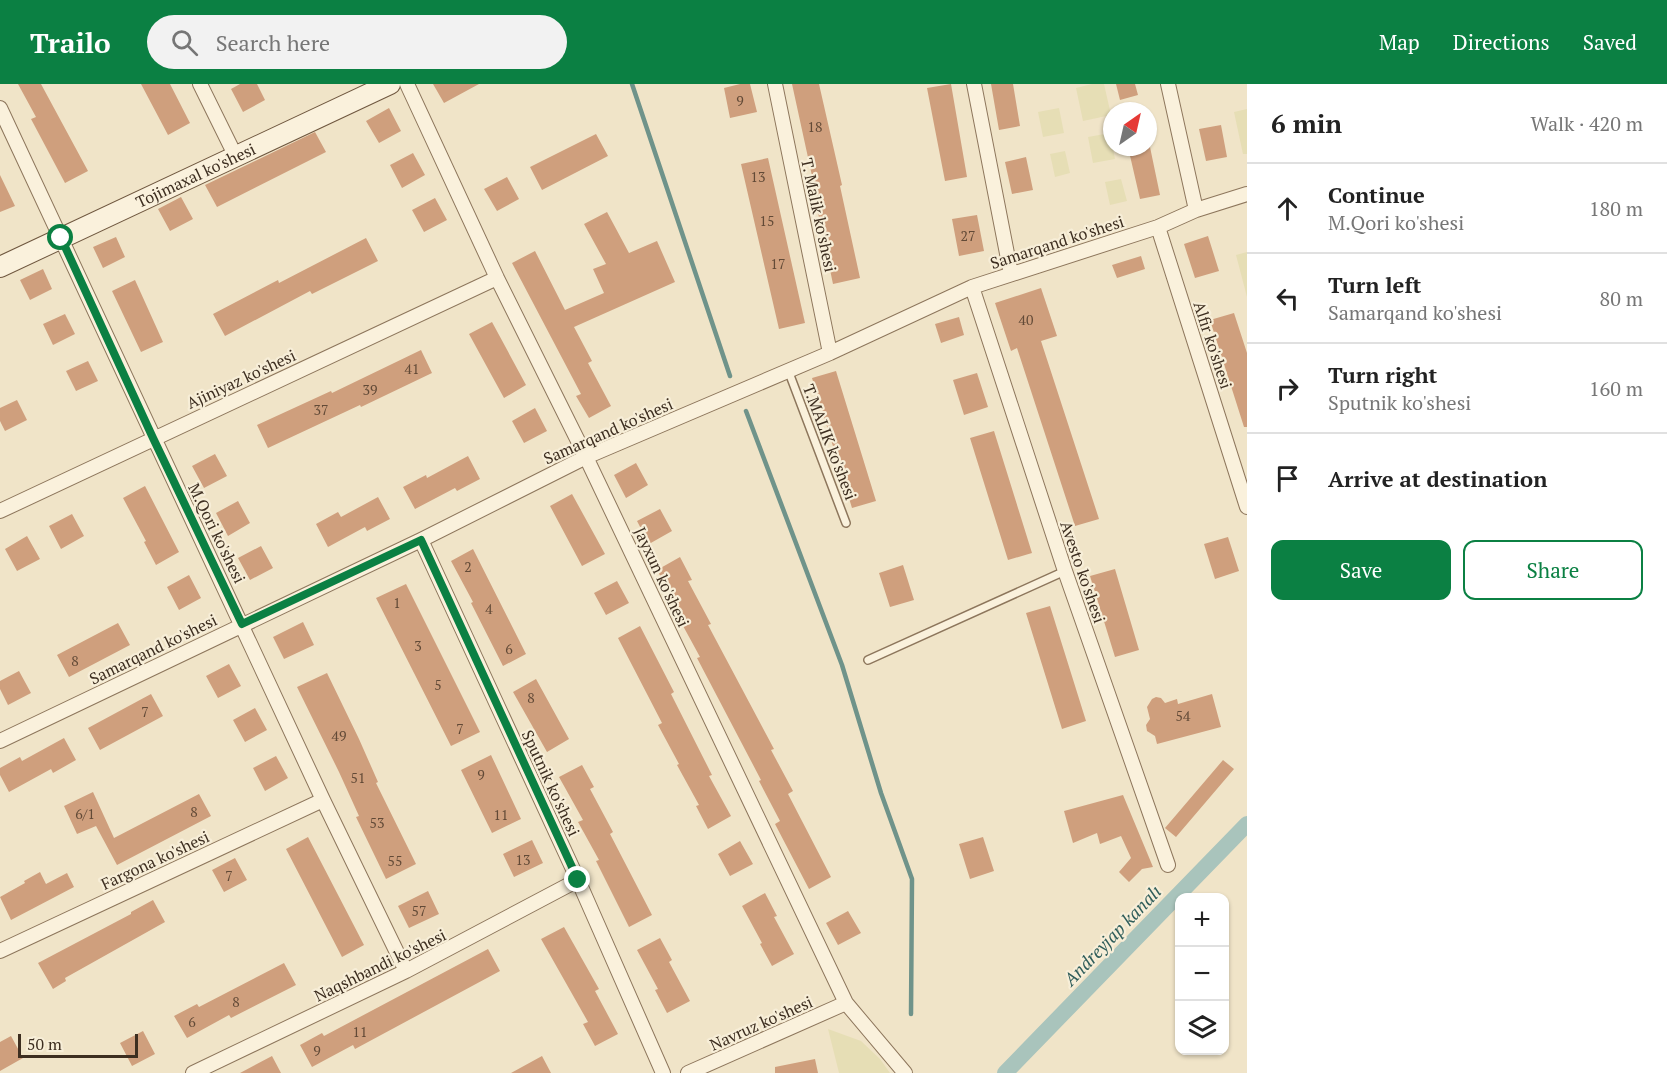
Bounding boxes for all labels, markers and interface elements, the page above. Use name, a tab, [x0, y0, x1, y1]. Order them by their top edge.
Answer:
search box	[147, 15, 567, 69]
text: Trailo	[30, 24, 111, 61]
icon: search	[168, 26, 201, 59]
text: Search here	[216, 28, 330, 57]
text: Map	[1379, 28, 1420, 56]
text: Directions	[1453, 28, 1550, 56]
text: Saved	[1583, 28, 1637, 56]
house number: 9	[736, 91, 744, 110]
north arrow	[1103, 102, 1157, 156]
text: 6 min	[1271, 106, 1342, 140]
text: Walk · 420 m	[1531, 110, 1643, 137]
house number: 18	[808, 117, 822, 136]
street label: Tojimaxal ko'shesi	[132, 138, 259, 213]
street label: T. Malik ko'shesi	[796, 156, 842, 274]
house number: 13	[751, 167, 765, 186]
text: Continue	[1328, 180, 1425, 209]
icon: ahead	[1271, 192, 1304, 225]
text: 180 m	[1589, 195, 1643, 222]
text: M.Qori ko'shesi	[1328, 209, 1464, 236]
street label: Samarqand ko'shesi	[987, 210, 1127, 274]
house number: 15	[760, 211, 774, 230]
route start	[47, 224, 73, 250]
house number: 27	[961, 226, 975, 245]
house number: 17	[771, 254, 785, 273]
text: Turn left	[1328, 270, 1421, 299]
icon: left	[1271, 282, 1304, 315]
text: 80 m	[1600, 285, 1643, 312]
street label: Alfir ko'shesi	[1188, 298, 1238, 392]
text: Samarqand ko'shesi	[1328, 299, 1502, 326]
house number: 40	[1019, 310, 1033, 329]
street label: Ajiniyaz ko'shesi	[183, 344, 299, 414]
house number: 41	[405, 359, 419, 378]
text: Turn right	[1328, 360, 1437, 389]
icon: right	[1271, 372, 1304, 405]
text: 160 m	[1589, 375, 1643, 402]
house number: 39	[363, 380, 377, 399]
street label: T.MALIK ko'shesi	[798, 381, 862, 503]
text: Sputnik ko'shesi	[1328, 389, 1471, 416]
street label: Samarqand ko'shesi	[540, 393, 676, 469]
house number: 37	[314, 400, 328, 419]
icon: arrive	[1271, 462, 1304, 495]
text: Arrive at destination	[1328, 464, 1547, 493]
street label: M.Qori ko'shesi	[183, 479, 251, 587]
street label: Avesto ko'shesi	[1055, 518, 1111, 626]
street label: Jayxun ko'shesi	[629, 523, 695, 631]
button: Save	[1271, 540, 1451, 600]
button: Share	[1463, 540, 1643, 600]
house number: 2	[464, 557, 472, 576]
house number: 1	[393, 593, 401, 612]
house number: 4	[485, 599, 493, 618]
street label: Samarqand ko'shesi	[86, 609, 221, 689]
house number: 3	[414, 636, 422, 655]
house number: 6	[505, 639, 513, 658]
house number: 8	[71, 651, 79, 670]
house number: 5	[434, 675, 442, 694]
house number: 8	[527, 688, 535, 707]
house number: 7	[141, 702, 149, 721]
house number: 54	[1176, 706, 1191, 725]
house number: 7	[456, 719, 464, 738]
house number: 49	[332, 726, 346, 745]
street label: Sputnik ko'shesi	[517, 726, 585, 840]
house number: 9	[477, 765, 485, 784]
house number: 51	[351, 768, 365, 787]
house number: 8	[190, 802, 198, 821]
house number: 6/1	[75, 804, 95, 823]
house number: 11	[494, 805, 508, 824]
house number: 53	[370, 813, 384, 832]
street label: Fargona ko'shesi	[97, 825, 213, 895]
house number: 13	[516, 850, 530, 869]
house number: 55	[388, 851, 402, 870]
house number: 7	[225, 866, 233, 885]
route end	[564, 866, 590, 892]
water label: Andreyjap kanalı	[1057, 880, 1166, 991]
map controls	[1175, 893, 1229, 1055]
button: +	[1175, 893, 1229, 947]
house number: 57	[412, 901, 426, 920]
street label: Naqshbandi ko'shesi	[310, 923, 450, 1007]
button: −	[1175, 947, 1229, 1001]
street label: Navruz ko'shesi	[706, 990, 816, 1056]
house number: 8	[232, 992, 240, 1011]
button: layers	[1175, 1001, 1229, 1055]
house number: 6	[188, 1012, 196, 1031]
house number: 11	[353, 1022, 367, 1041]
scale bar	[18, 1031, 138, 1058]
text: 50 m	[27, 1033, 62, 1055]
house number: 9	[313, 1041, 321, 1060]

